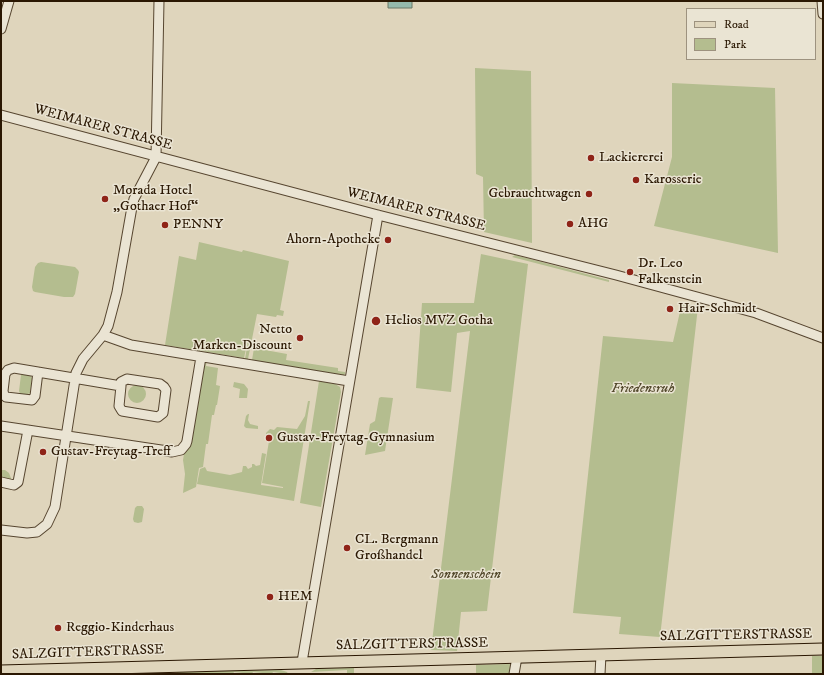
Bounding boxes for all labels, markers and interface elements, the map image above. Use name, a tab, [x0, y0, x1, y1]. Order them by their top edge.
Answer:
legend	[686, 8, 816, 60]
text: Road	[724, 17, 749, 32]
text: Park	[724, 37, 746, 52]
street label: WEIMARER STRASSE	[32, 101, 174, 155]
place label: Lackiererei	[599, 150, 663, 166]
marker: Lackiererei	[586, 153, 596, 163]
place label: Karosserie	[644, 172, 702, 188]
marker: Karosserie	[631, 175, 641, 185]
place label: Morada Hotel „Gothaer Hof“	[113, 183, 198, 216]
street label: WEIMARER STRASSE	[345, 185, 487, 235]
place label: Gebrauchtwagen	[488, 186, 581, 202]
marker: Gebrauchtwagen	[584, 189, 594, 199]
marker: Morada Hotel „Gothaer Hof“	[100, 194, 110, 204]
place label: AHG	[578, 216, 608, 232]
place label: PENNY	[173, 217, 223, 233]
marker: AHG	[565, 219, 575, 229]
marker: PENNY	[160, 220, 170, 230]
place label: Ahorn-Apotheke	[286, 232, 380, 248]
marker: Ahorn-Apotheke	[383, 235, 393, 245]
place label: Dr. Leo Falkenstein	[638, 256, 702, 288]
marker: Dr. Leo Falkenstein	[625, 267, 635, 277]
place label: Hair-Schmidt	[678, 301, 757, 317]
marker: Hair-Schmidt	[665, 304, 675, 314]
place label: Helios MVZ Gotha	[385, 313, 493, 329]
marker: Helios MVZ Gotha	[370, 315, 382, 327]
place label: Netto Marken-Discount	[192, 322, 292, 354]
marker: Netto Marken-Discount	[295, 333, 305, 343]
park label: Friedensruh	[611, 381, 675, 397]
place label: Gustav-Freytag-Gymnasium	[277, 430, 435, 446]
marker: Gustav-Freytag-Gymnasium	[264, 433, 274, 443]
place label: Gustav-Freytag-Treff	[51, 444, 171, 460]
marker: Gustav-Freytag-Treff	[38, 447, 48, 457]
place label: CL. Bergmann Großhandel	[355, 532, 438, 564]
marker: CL. Bergmann Großhandel	[342, 543, 352, 553]
park label: Sonnenschein	[431, 567, 501, 583]
place label: HEM	[278, 589, 312, 605]
marker: HEM	[265, 592, 275, 602]
place label: Reggio-Kinderhaus	[66, 620, 174, 636]
marker: Reggio-Kinderhaus	[53, 623, 63, 633]
street label: SALZGITTERSTRASSE	[660, 626, 812, 646]
street label: SALZGITTERSTRASSE	[336, 635, 488, 655]
street label: SALZGITTERSTRASSE	[12, 642, 164, 664]

